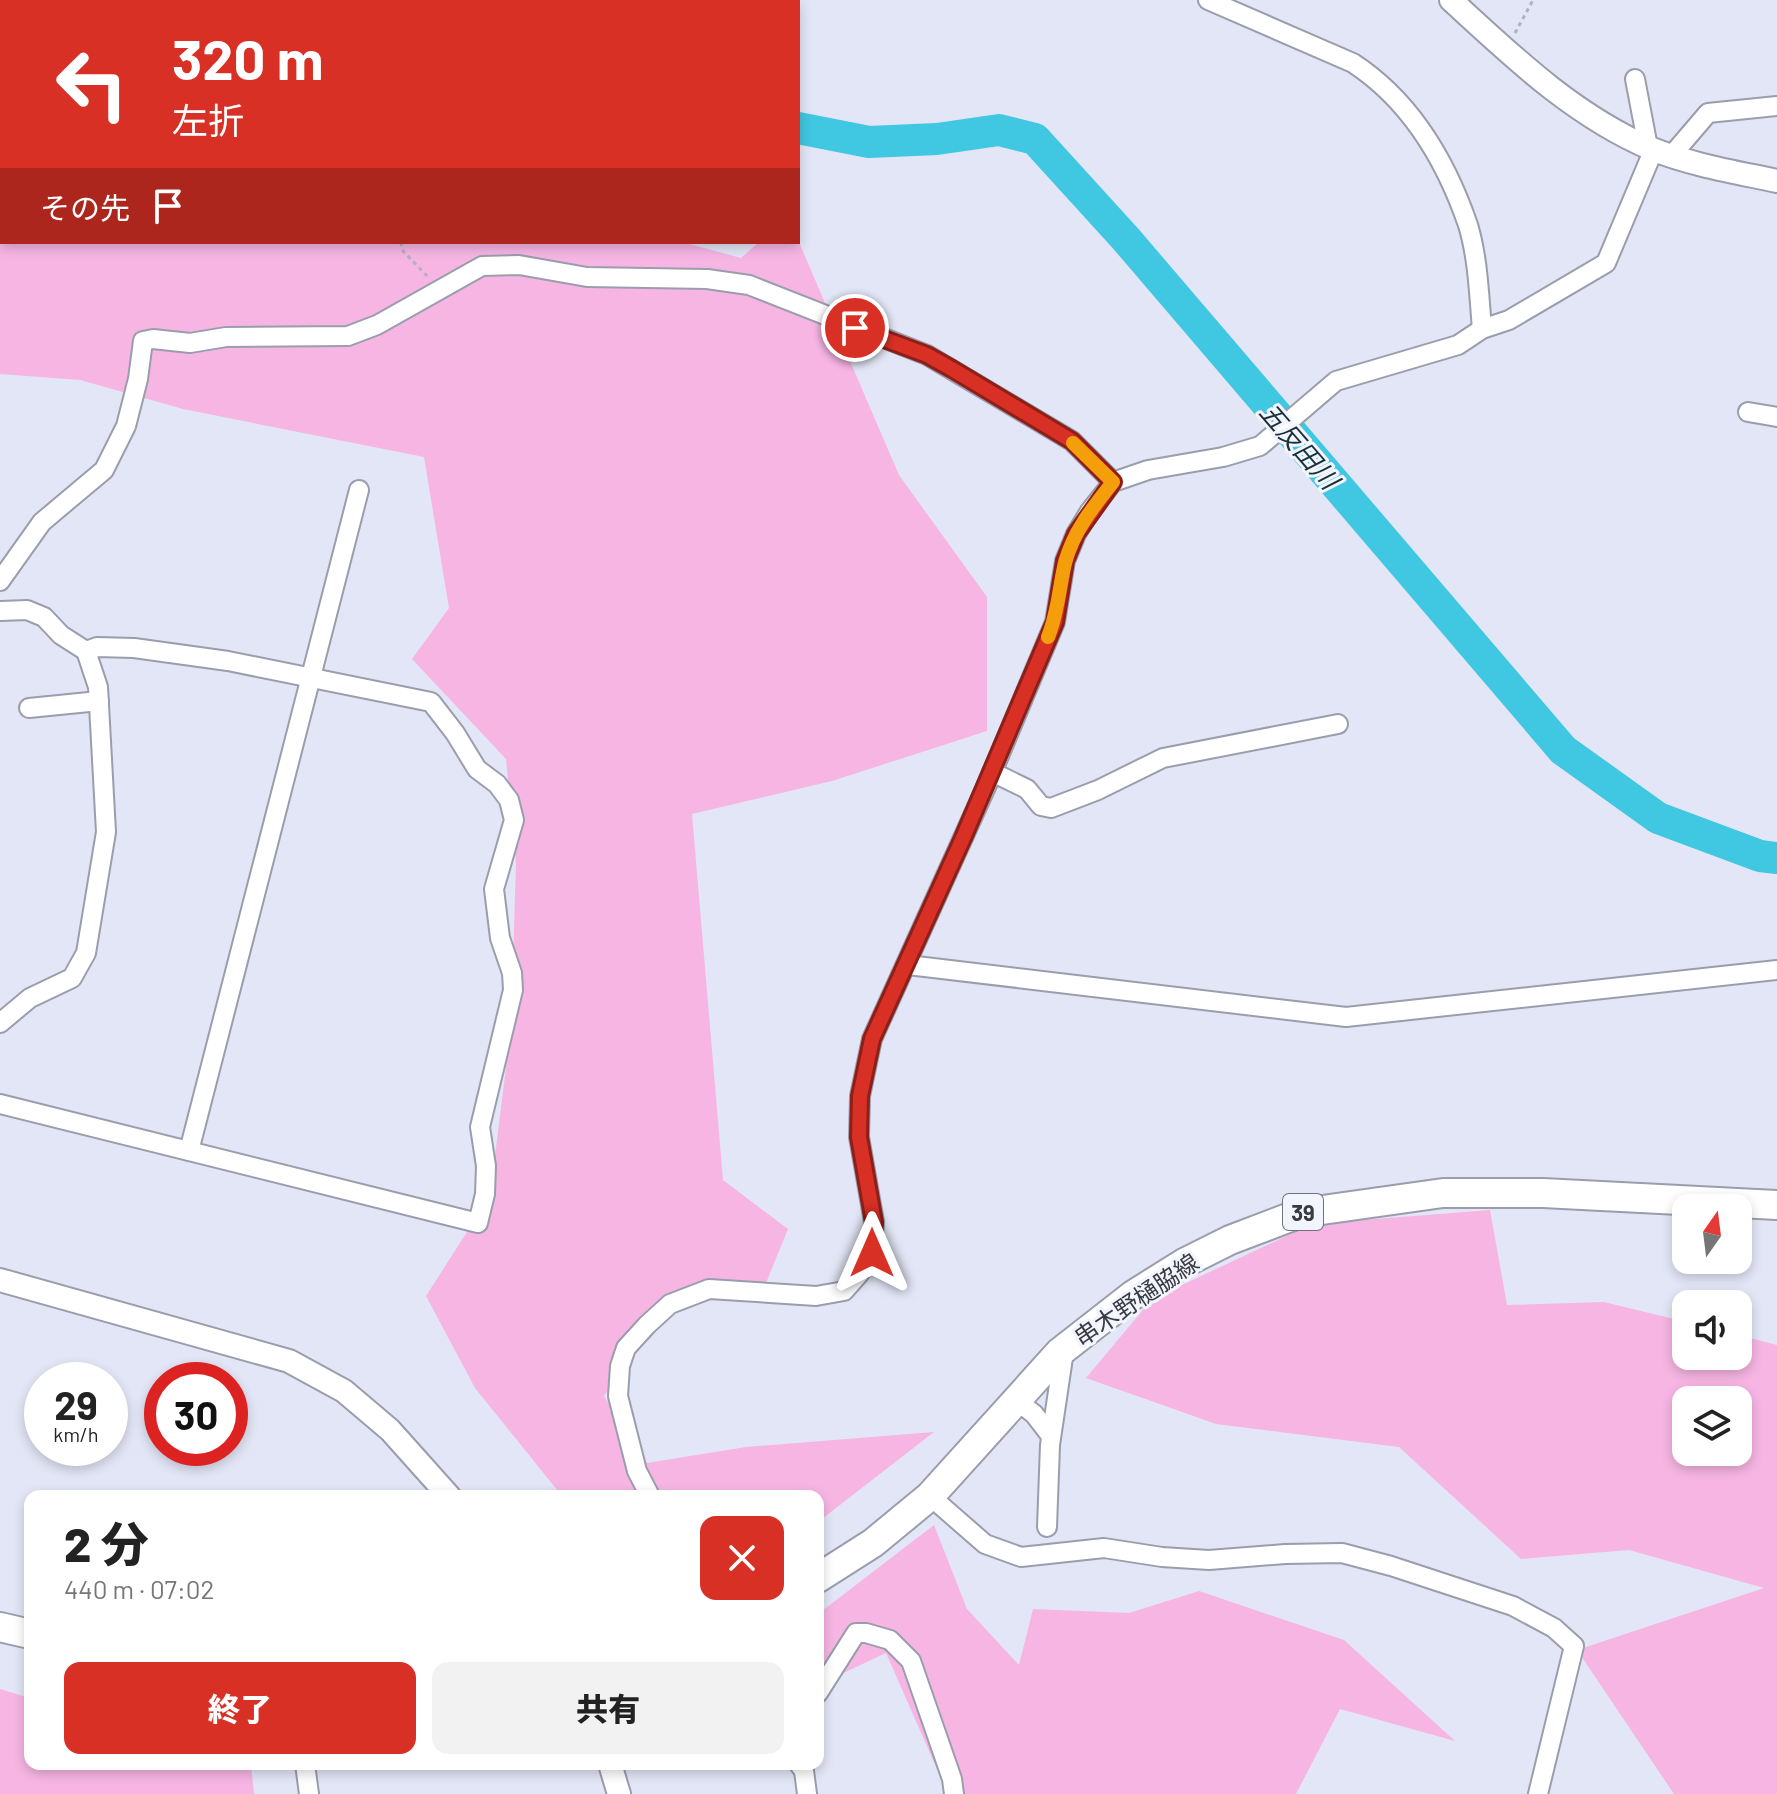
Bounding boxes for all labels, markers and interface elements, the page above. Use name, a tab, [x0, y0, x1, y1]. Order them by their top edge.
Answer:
text: 320 m	[172, 24, 323, 91]
icon: left	[40, 32, 144, 136]
text: 左折	[172, 98, 244, 141]
icon: arrive	[146, 184, 190, 228]
text: その先	[40, 189, 130, 225]
pin	[821, 294, 889, 362]
icon: arrive	[833, 306, 877, 350]
water label: 五反田川	[1254, 396, 1348, 497]
road number: 39	[1283, 1194, 1323, 1230]
north arrow	[1672, 1194, 1752, 1274]
map controls	[1672, 1194, 1752, 1466]
position arrow	[830, 1211, 914, 1295]
street label: 串木野樋脇線	[1068, 1247, 1204, 1351]
button: sound	[1672, 1290, 1752, 1370]
speed limit sign: 30	[144, 1362, 248, 1466]
text: 29	[54, 1380, 98, 1428]
button: layers	[1672, 1386, 1752, 1466]
text: km/h	[53, 1422, 99, 1446]
text: 2 分	[64, 1514, 149, 1572]
button: close	[700, 1516, 784, 1600]
text: 440 m · 07:02	[64, 1573, 214, 1604]
button: 終了	[64, 1662, 416, 1754]
button: 共有	[432, 1662, 784, 1754]

